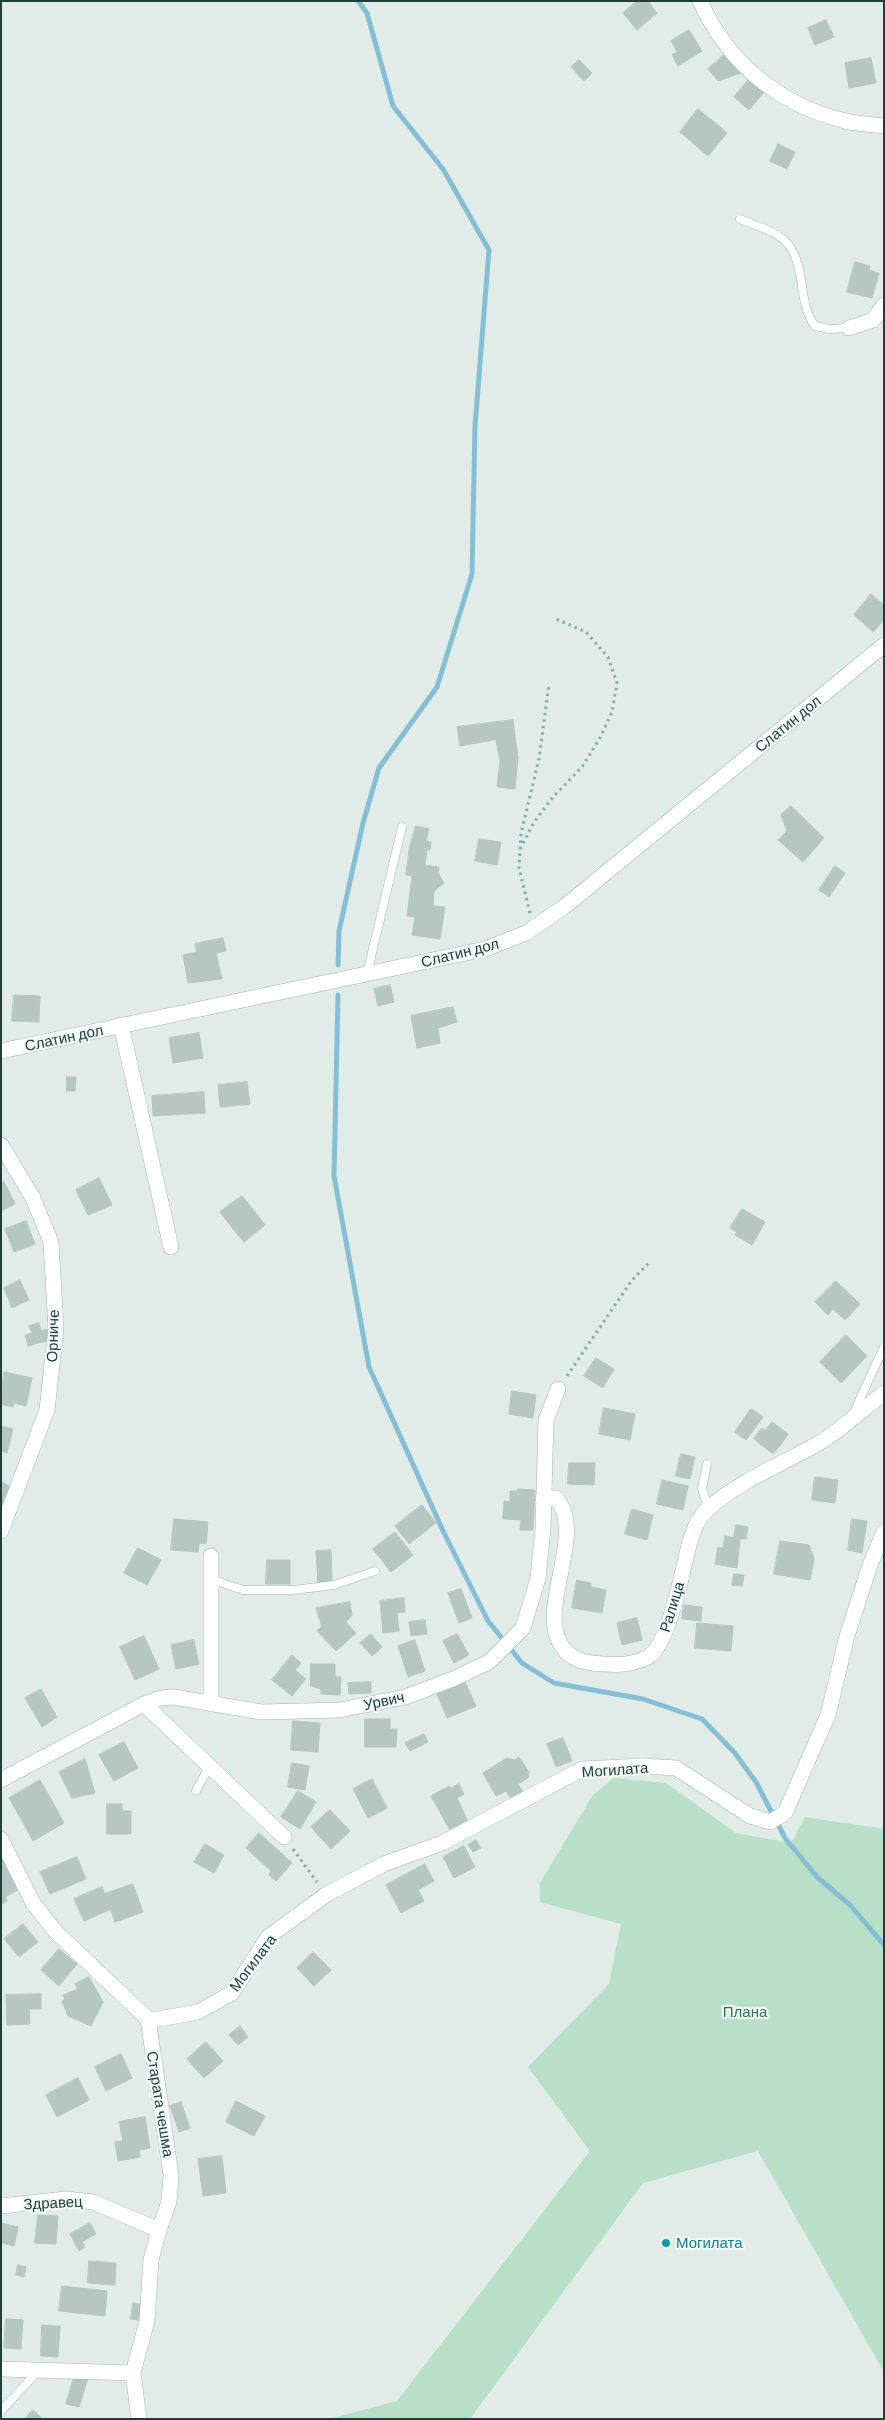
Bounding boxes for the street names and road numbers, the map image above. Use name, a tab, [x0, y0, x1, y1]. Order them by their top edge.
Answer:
street label: Слатин дол	[751, 692, 825, 756]
street label: Слатин дол	[419, 935, 501, 971]
street label: Слатин дол	[23, 1021, 105, 1055]
street label: Орниче	[43, 1309, 63, 1363]
street label: Ралица	[656, 1580, 688, 1634]
street label: Урвич	[362, 1688, 406, 1714]
street label: Могилата	[581, 1759, 649, 1781]
street label: Могилата	[226, 1931, 280, 1995]
street label: Старата чешма	[143, 2050, 177, 2158]
street label: Здравец	[23, 2192, 83, 2214]

